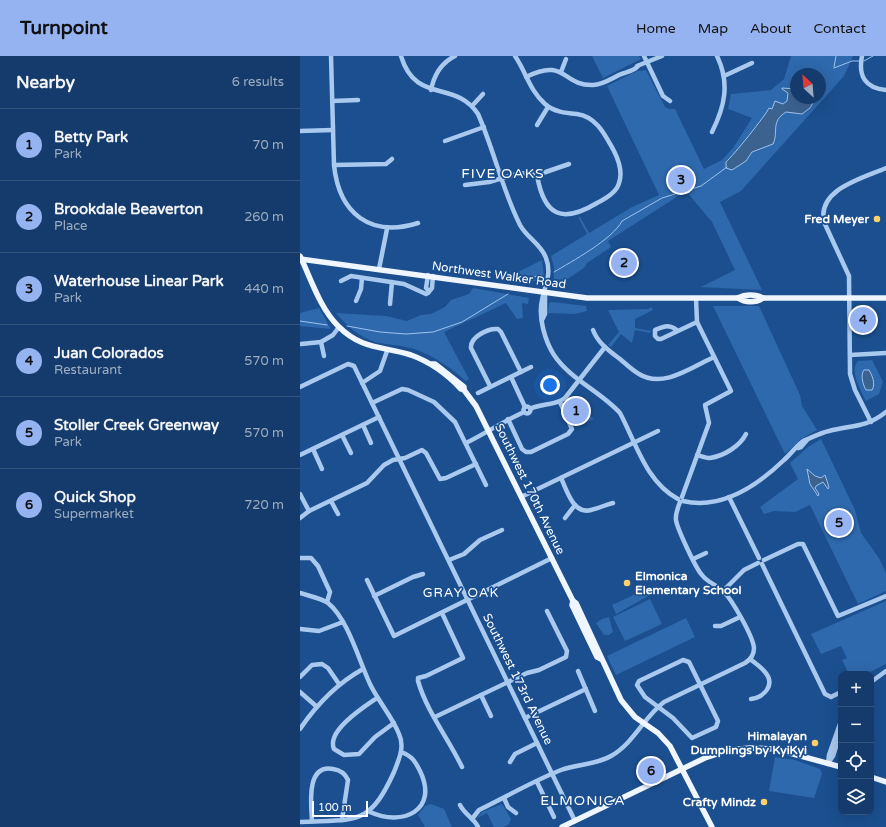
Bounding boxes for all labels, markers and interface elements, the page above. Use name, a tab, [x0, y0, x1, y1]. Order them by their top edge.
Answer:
text: Turnpoint	[20, 17, 108, 39]
text: Home	[636, 20, 676, 37]
text: Map	[698, 20, 728, 37]
text: About	[750, 20, 792, 37]
text: Contact	[814, 20, 866, 37]
north arrow	[790, 68, 826, 104]
text: Nearby	[16, 72, 75, 93]
text: 6 results	[232, 74, 284, 90]
text: Betty Park	[54, 128, 128, 146]
text: 1	[25, 137, 33, 153]
text: 70 m	[252, 137, 284, 153]
text: Park	[54, 146, 82, 162]
district label: FIVE OAKS	[461, 165, 545, 182]
pin: 3	[668, 165, 694, 195]
text: Brookdale Beaverton	[54, 200, 203, 218]
text: 2	[25, 209, 33, 225]
text: 260 m	[244, 209, 284, 225]
place label: Fred Meyer	[804, 212, 869, 227]
marker: Fred Meyer	[872, 214, 882, 224]
text: Place	[54, 218, 87, 234]
pin: 2	[611, 248, 637, 278]
street label: Northwest Walker Road	[431, 259, 567, 291]
text: Waterhouse Linear Park	[54, 272, 224, 290]
text: 3	[25, 281, 33, 297]
text: 440 m	[244, 281, 284, 297]
text: Park	[54, 290, 82, 306]
pin: 4	[850, 305, 876, 335]
text: Juan Colorados	[54, 344, 164, 362]
text: 4	[25, 353, 33, 369]
text: 570 m	[244, 353, 284, 369]
text: Restaurant	[54, 362, 122, 378]
your location	[540, 375, 560, 395]
pin: 1	[563, 396, 589, 426]
text: Stoller Creek Greenway	[54, 416, 219, 434]
street label: Southwest 170th Avenue	[492, 421, 568, 557]
text: 5	[25, 425, 33, 441]
text: 570 m	[244, 425, 284, 441]
text: Park	[54, 434, 82, 450]
text: Quick Shop	[54, 488, 136, 506]
text: 6	[25, 497, 33, 513]
text: 720 m	[244, 497, 284, 513]
text: Supermarket	[54, 506, 134, 522]
pin: 5	[826, 508, 852, 538]
place label: Elmonica Elementary School	[635, 569, 742, 598]
marker: Elmonica Elementary School	[622, 578, 632, 588]
district label: GRAY OAK	[423, 585, 499, 601]
street label: Southwest 173rd Avenue	[480, 611, 556, 747]
map controls	[838, 671, 874, 815]
button: +	[838, 671, 874, 707]
button: −	[838, 707, 874, 743]
place label: Himalayan Dumplings by KyiKyi	[691, 729, 807, 758]
marker: Himalayan Dumplings by KyiKyi	[810, 738, 820, 748]
button: locate	[838, 743, 874, 779]
pin: 6	[638, 756, 664, 786]
button: layers	[838, 779, 874, 815]
district label: ELMONICA	[540, 792, 626, 809]
place label: Crafty Mindz	[683, 795, 756, 810]
marker: Crafty Mindz	[759, 797, 769, 807]
scale bar	[312, 799, 368, 818]
text: 100 m	[318, 801, 352, 814]

